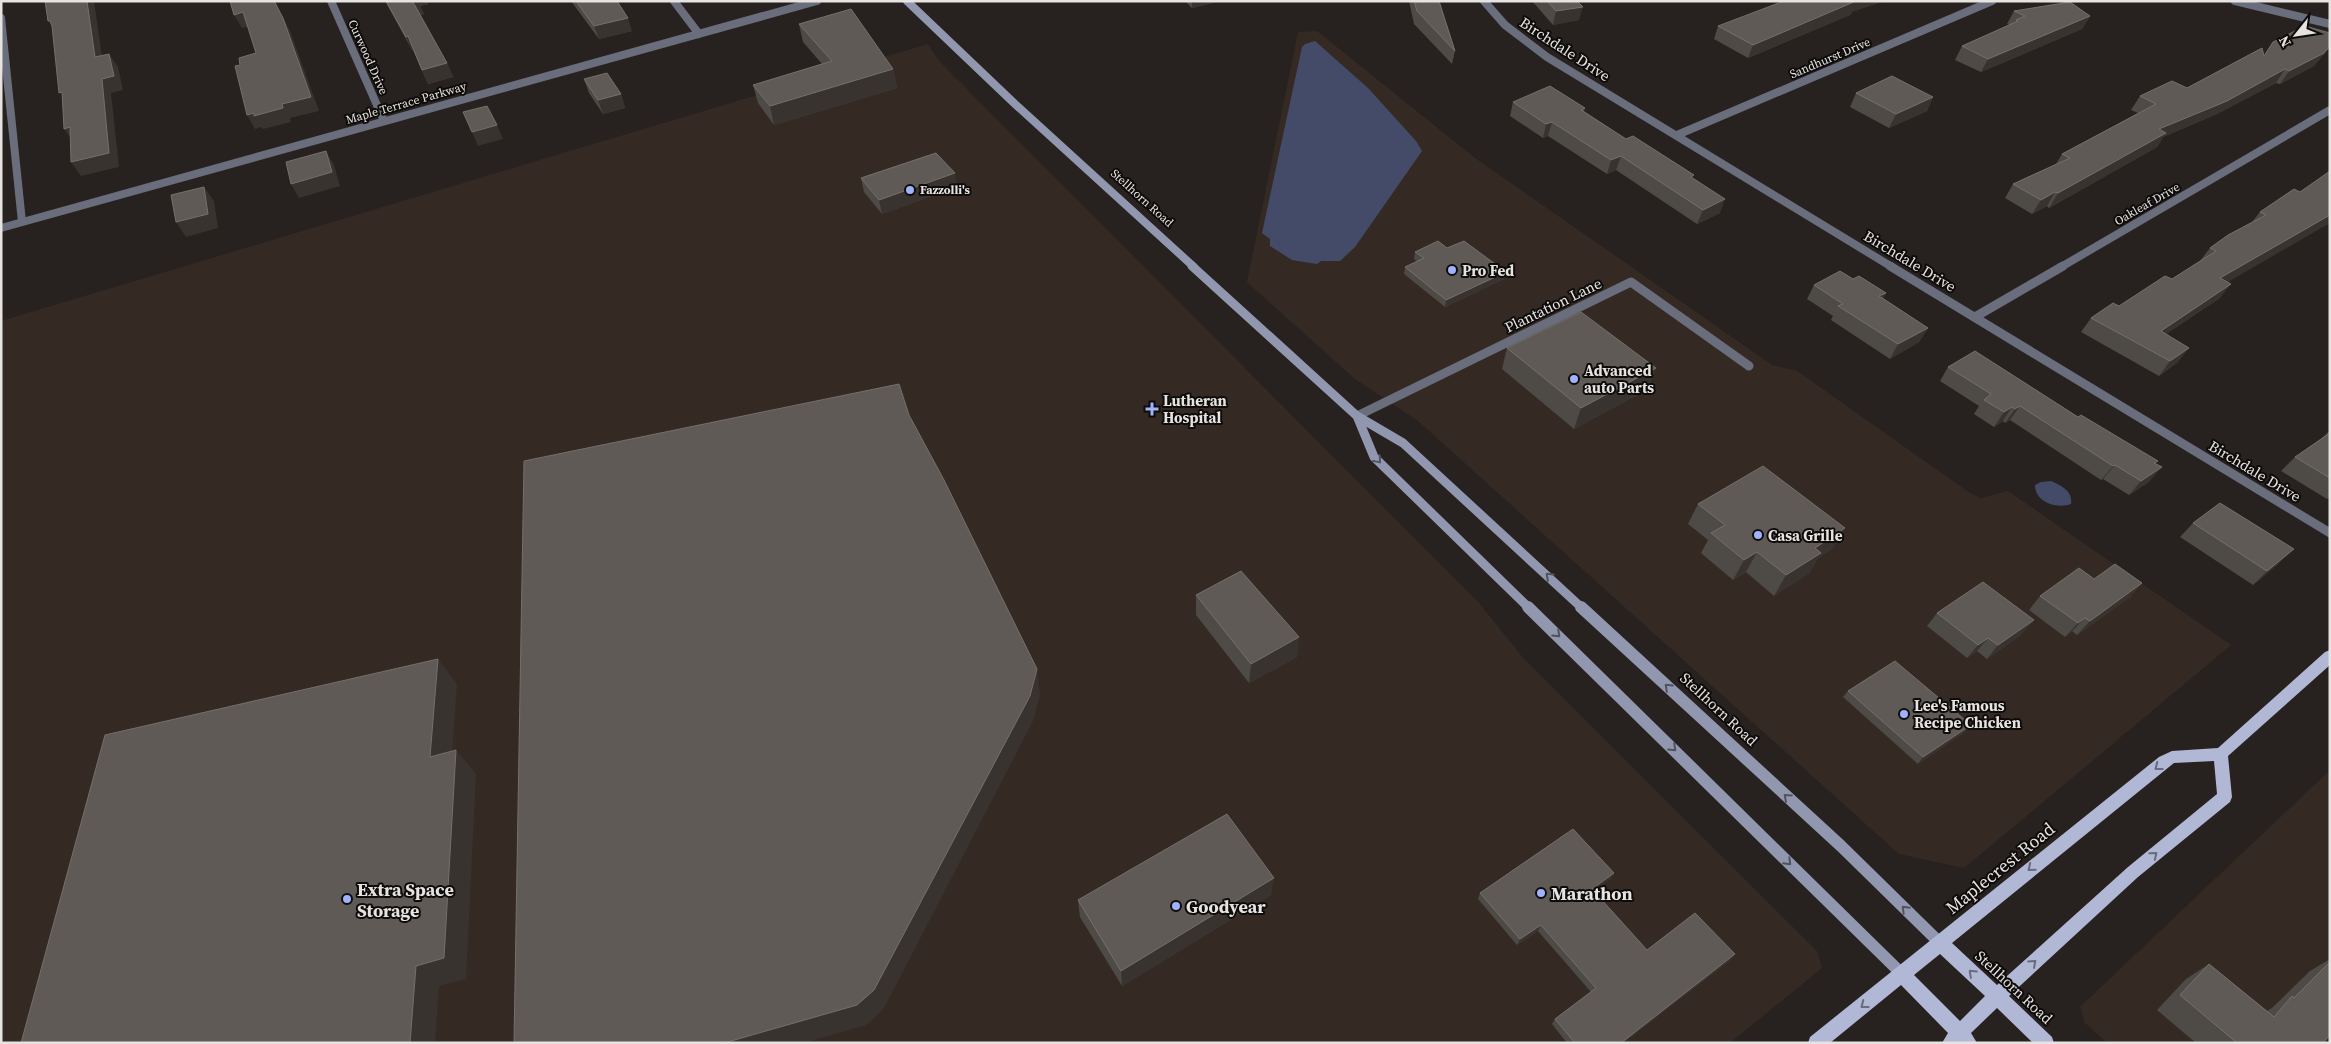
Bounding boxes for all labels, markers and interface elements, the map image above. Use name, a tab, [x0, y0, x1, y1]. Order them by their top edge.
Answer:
north arrow	[2271, 10, 2321, 60]
street label: Birchdale Drive	[1516, 12, 1615, 86]
street label: Curwood Drive	[344, 17, 392, 97]
text: N	[2274, 32, 2296, 51]
street label: Sandhurst Drive	[1787, 34, 1873, 82]
street label: Maple Terrace Parkway	[344, 78, 469, 128]
street label: Stellhorn Road	[1107, 166, 1177, 231]
street label: Oakleaf Drive	[2111, 179, 2183, 229]
place label: Fazzolli's	[920, 182, 970, 198]
marker: Fazzolli's	[904, 184, 916, 196]
street label: Birchdale Drive	[1860, 225, 1960, 297]
place label: Pro Fed	[1462, 260, 1514, 281]
marker: Pro Fed	[1446, 264, 1458, 276]
street label: Plantation Lane	[1501, 272, 1605, 338]
place label: Advanced auto Parts	[1584, 360, 1654, 398]
marker: Advanced auto Parts	[1568, 373, 1580, 385]
place label: Lutheran Hospital	[1163, 390, 1227, 428]
marker: Lutheran Hospital	[1145, 402, 1159, 416]
street label: Birchdale Drive	[2205, 435, 2305, 507]
one-way arrow	[1372, 454, 1381, 463]
place label: Casa Grille	[1768, 525, 1843, 546]
marker: Casa Grille	[1752, 529, 1764, 541]
one-way arrow	[1545, 573, 1554, 582]
one-way arrow	[1551, 628, 1560, 637]
street label: Stellhorn Road	[1676, 668, 1763, 751]
one-way arrow	[1664, 684, 1673, 693]
place label: Lee's Famous Recipe Chicken	[1914, 695, 2021, 733]
marker: Lee's Famous Recipe Chicken	[1898, 708, 1910, 720]
one-way arrow	[1667, 742, 1676, 751]
one-way arrow	[2154, 761, 2164, 770]
one-way arrow	[1784, 794, 1793, 803]
street label: Maplecrest Road	[1940, 816, 2060, 920]
one-way arrow	[2148, 852, 2157, 860]
one-way arrow	[1783, 856, 1792, 865]
one-way arrow	[2028, 863, 2037, 871]
place label: Extra Space Storage	[357, 877, 454, 923]
place label: Marathon	[1551, 881, 1633, 906]
marker: Marathon	[1535, 887, 1547, 899]
marker: Extra Space Storage	[341, 893, 353, 905]
place label: Goodyear	[1186, 894, 1266, 919]
marker: Goodyear	[1170, 900, 1182, 912]
one-way arrow	[1902, 905, 1911, 914]
street label: Stellhorn Road	[1971, 946, 2058, 1029]
one-way arrow	[2027, 960, 2036, 969]
one-way arrow	[1969, 970, 1978, 979]
one-way arrow	[1860, 999, 1870, 1008]

